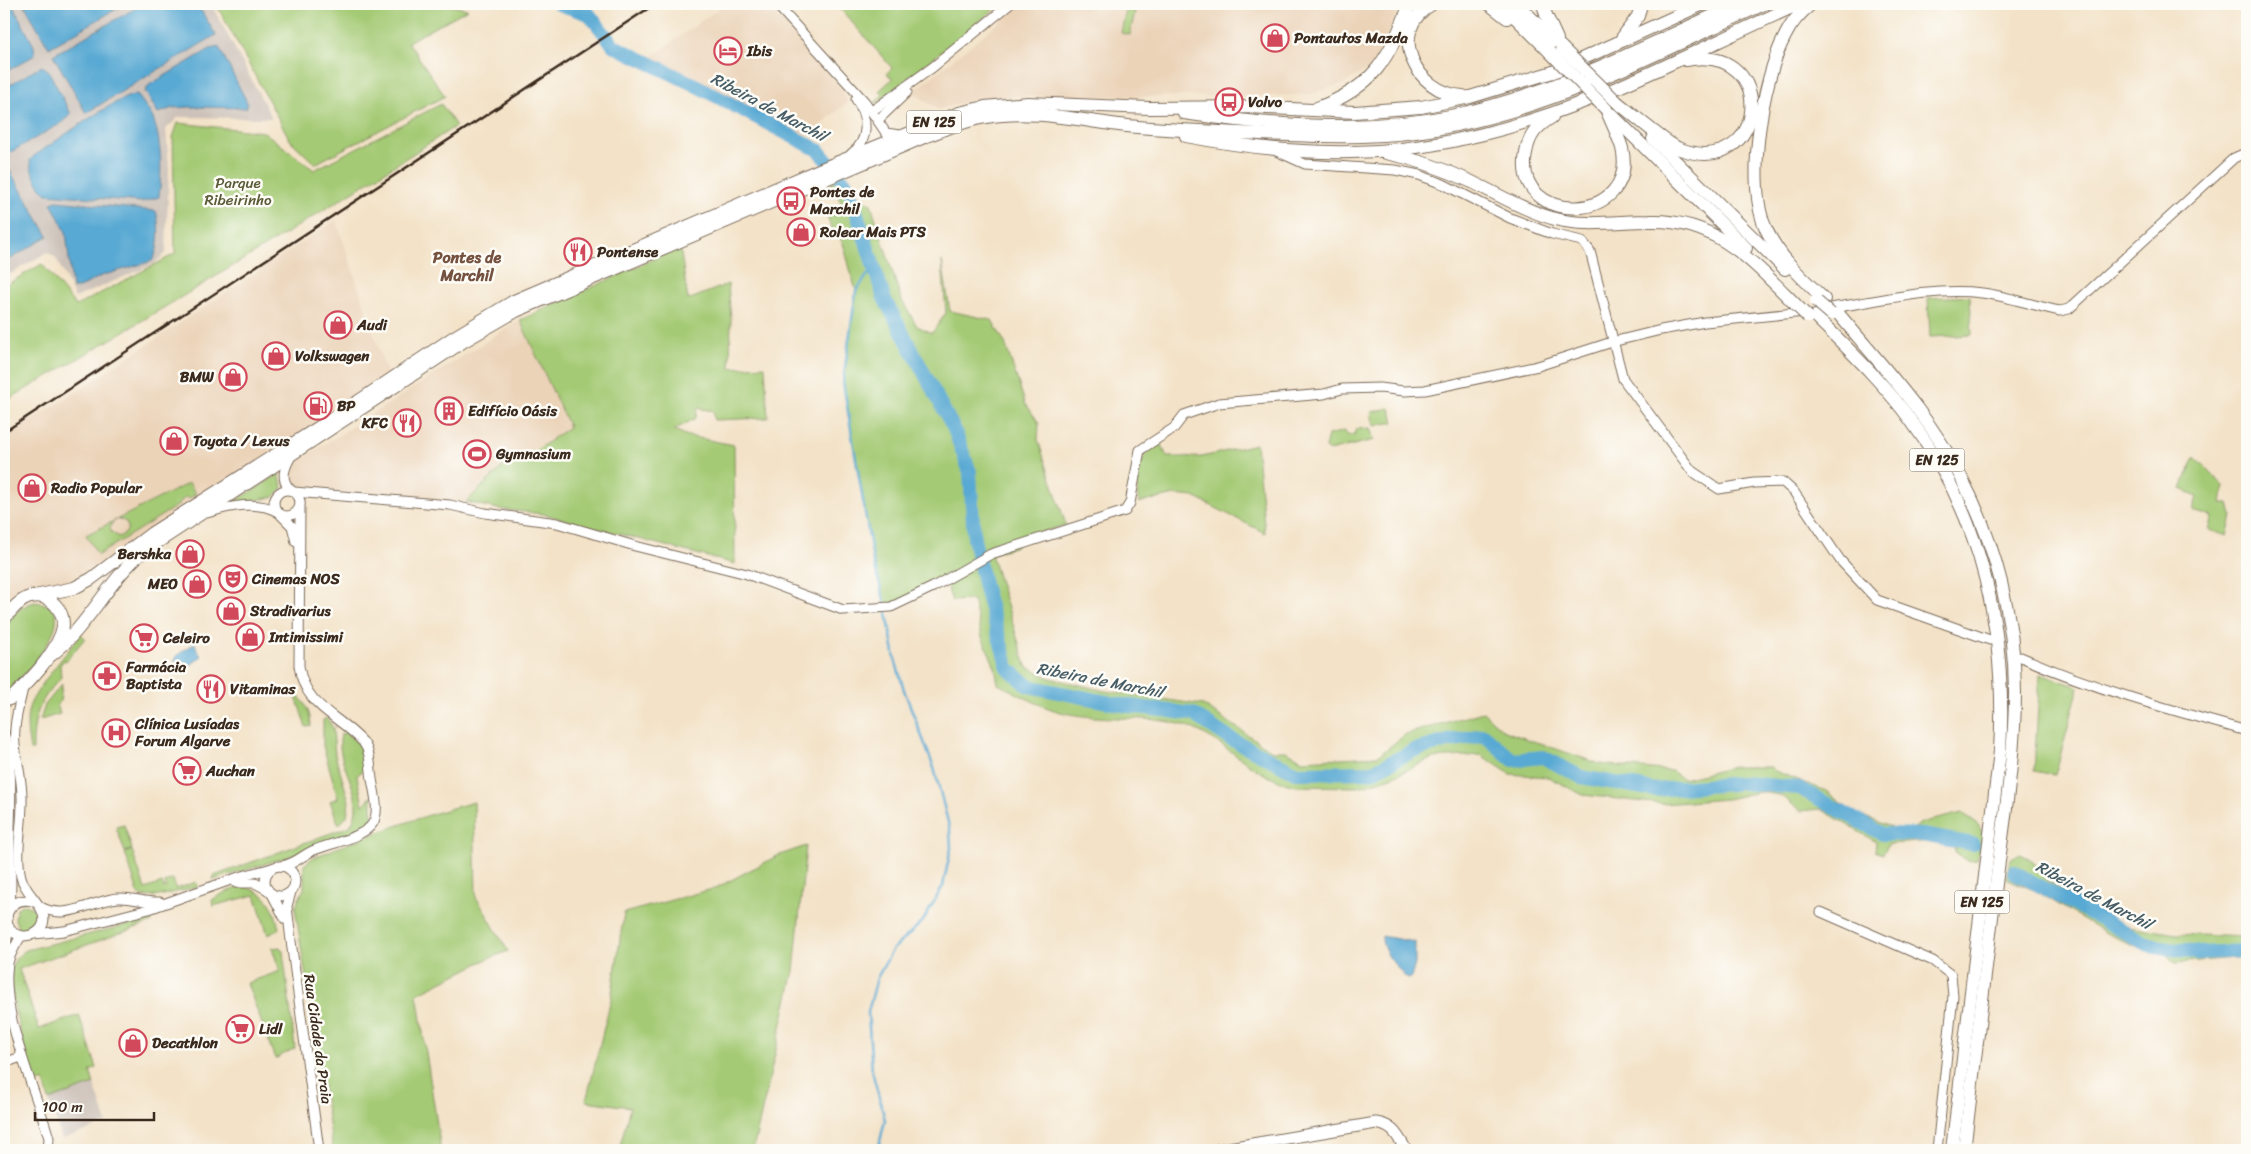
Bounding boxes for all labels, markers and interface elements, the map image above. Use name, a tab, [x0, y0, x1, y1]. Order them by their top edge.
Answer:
shop icon: Pontautos Mazda	[1260, 23, 1290, 53]
place label: Pontautos Mazda	[1294, 25, 1408, 51]
hotel icon: Ibis	[713, 36, 743, 66]
place label: Ibis	[746, 38, 773, 64]
water label: Ribeira de Marchil	[706, 64, 835, 151]
bus stop icon: Volvo	[1214, 87, 1244, 117]
place label: Volvo	[1248, 89, 1283, 115]
road number: EN 125	[906, 110, 962, 134]
park label: Parque Ribeirinho	[204, 170, 272, 213]
place label: Pontes de Marchil	[809, 179, 875, 222]
bus stop icon: Pontes de Marchil	[776, 186, 806, 216]
shop icon: Rolear Mais PTS	[786, 217, 816, 247]
place label: Rolear Mais PTS	[819, 219, 926, 245]
restaurant icon: Pontense	[563, 237, 593, 267]
place label: Pontense	[597, 239, 659, 265]
district label: Pontes de Marchil	[433, 243, 502, 290]
shop icon: Audi	[323, 310, 353, 340]
place label: Audi	[356, 312, 388, 338]
shop icon: Volkswagen	[261, 341, 291, 371]
place label: Volkswagen	[295, 343, 370, 369]
shop icon: BMW	[218, 362, 248, 392]
place label: BMW	[180, 364, 215, 390]
fuel station icon: BP	[303, 391, 333, 421]
place label: BP	[337, 393, 355, 419]
building icon: Edifício Oásis	[434, 396, 464, 426]
place label: Edifício Oásis	[468, 398, 558, 424]
restaurant icon: KFC	[392, 408, 422, 438]
place label: KFC	[361, 410, 388, 436]
shop icon: Toyota / Lexus	[159, 426, 189, 456]
place label: Toyota / Lexus	[193, 428, 291, 454]
sports icon: Gymnasium	[462, 439, 492, 469]
place label: Gymnasium	[495, 441, 571, 467]
road number: EN 125	[1910, 448, 1964, 472]
shop icon: Radio Popular	[17, 473, 47, 503]
place label: Radio Popular	[50, 475, 143, 501]
shop icon: Bershka	[175, 539, 205, 569]
place label: Bershka	[117, 541, 171, 567]
theatre icon: Cinemas NOS	[218, 564, 248, 594]
place label: Cinemas NOS	[251, 566, 341, 592]
shop icon: MEO	[182, 569, 212, 599]
place label: MEO	[147, 571, 178, 597]
shop icon: Stradivarius	[216, 596, 246, 626]
place label: Stradivarius	[249, 598, 332, 624]
shop icon: Intimissimi	[235, 622, 265, 652]
supermarket icon: Celeiro	[129, 623, 159, 653]
place label: Intimissimi	[268, 624, 344, 650]
place label: Celeiro	[162, 625, 210, 651]
place label: Farmácia Baptista	[125, 654, 187, 697]
water label: Ribeira de Marchil	[1034, 654, 1169, 707]
pharmacy icon: Farmácia Baptista	[92, 661, 122, 691]
restaurant icon: Vitaminas	[196, 674, 226, 704]
place label: Vitaminas	[230, 676, 296, 702]
place label: Clínica Lusíadas Forum Algarve	[134, 711, 240, 754]
hospital icon: Clínica Lusíadas Forum Algarve	[101, 718, 131, 748]
supermarket icon: Auchan	[172, 756, 202, 786]
place label: Auchan	[205, 758, 256, 784]
water label: Ribeira de Marchil	[2031, 852, 2160, 939]
road number: EN 125	[1954, 890, 2010, 914]
street label: Rua Cidade da Praia	[296, 972, 340, 1106]
supermarket icon: Lidl	[225, 1014, 255, 1044]
place label: Lidl	[259, 1016, 283, 1042]
shop icon: Decathlon	[118, 1028, 148, 1058]
place label: Decathlon	[152, 1030, 219, 1056]
scale bar	[35, 1089, 154, 1121]
text: 100 m	[42, 1094, 83, 1120]

